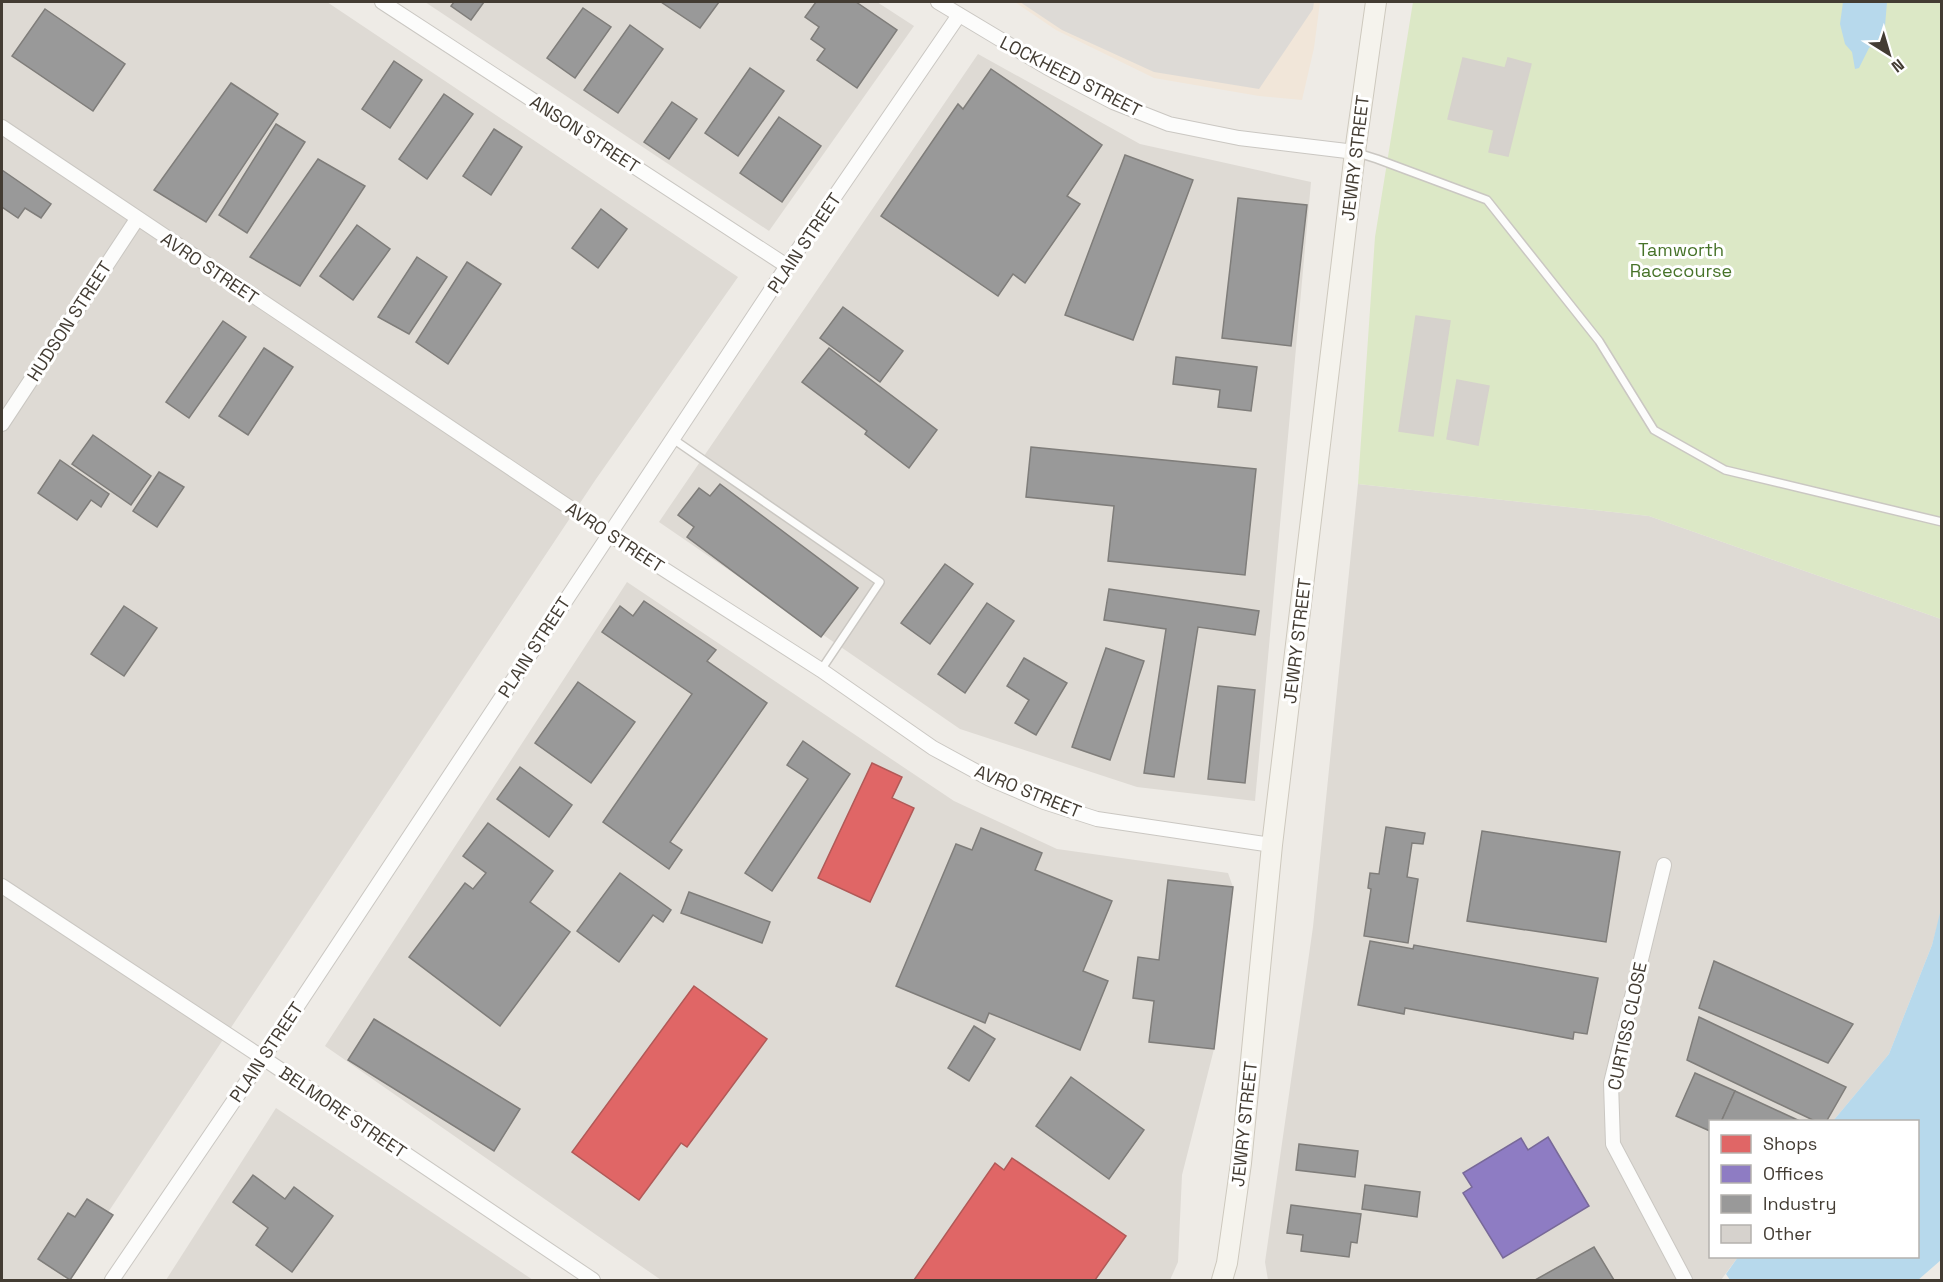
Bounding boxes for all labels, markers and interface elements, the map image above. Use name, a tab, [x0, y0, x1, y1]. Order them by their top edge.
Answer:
north arrow	[1859, 24, 1919, 84]
street label: LOCKHEED STREET	[996, 30, 1146, 122]
text: N	[1887, 54, 1908, 77]
street label: ANSON STREET	[526, 90, 645, 178]
street label: JEWRY STREET	[1336, 93, 1374, 222]
street label: PLAIN STREET	[762, 188, 846, 298]
street label: AVRO STREET	[157, 227, 264, 309]
park label: Tamworth Racecourse	[1630, 238, 1732, 282]
street label: HUDSON STREET	[22, 256, 117, 385]
street label: AVRO STREET	[561, 497, 669, 578]
street label: JEWRY STREET	[1278, 576, 1316, 705]
street label: PLAIN STREET	[493, 592, 576, 702]
street label: AVRO STREET	[971, 759, 1085, 823]
street label: CURTISS CLOSE	[1602, 960, 1652, 1092]
street label: PLAIN STREET	[224, 997, 308, 1107]
street label: JEWRY STREET	[1226, 1060, 1262, 1188]
street label: BELMORE STREET	[275, 1061, 411, 1163]
legend	[1709, 1120, 1919, 1258]
text: Shops	[1763, 1132, 1817, 1155]
text: Offices	[1763, 1162, 1824, 1185]
text: Industry	[1763, 1192, 1836, 1215]
text: Other	[1763, 1222, 1812, 1245]

